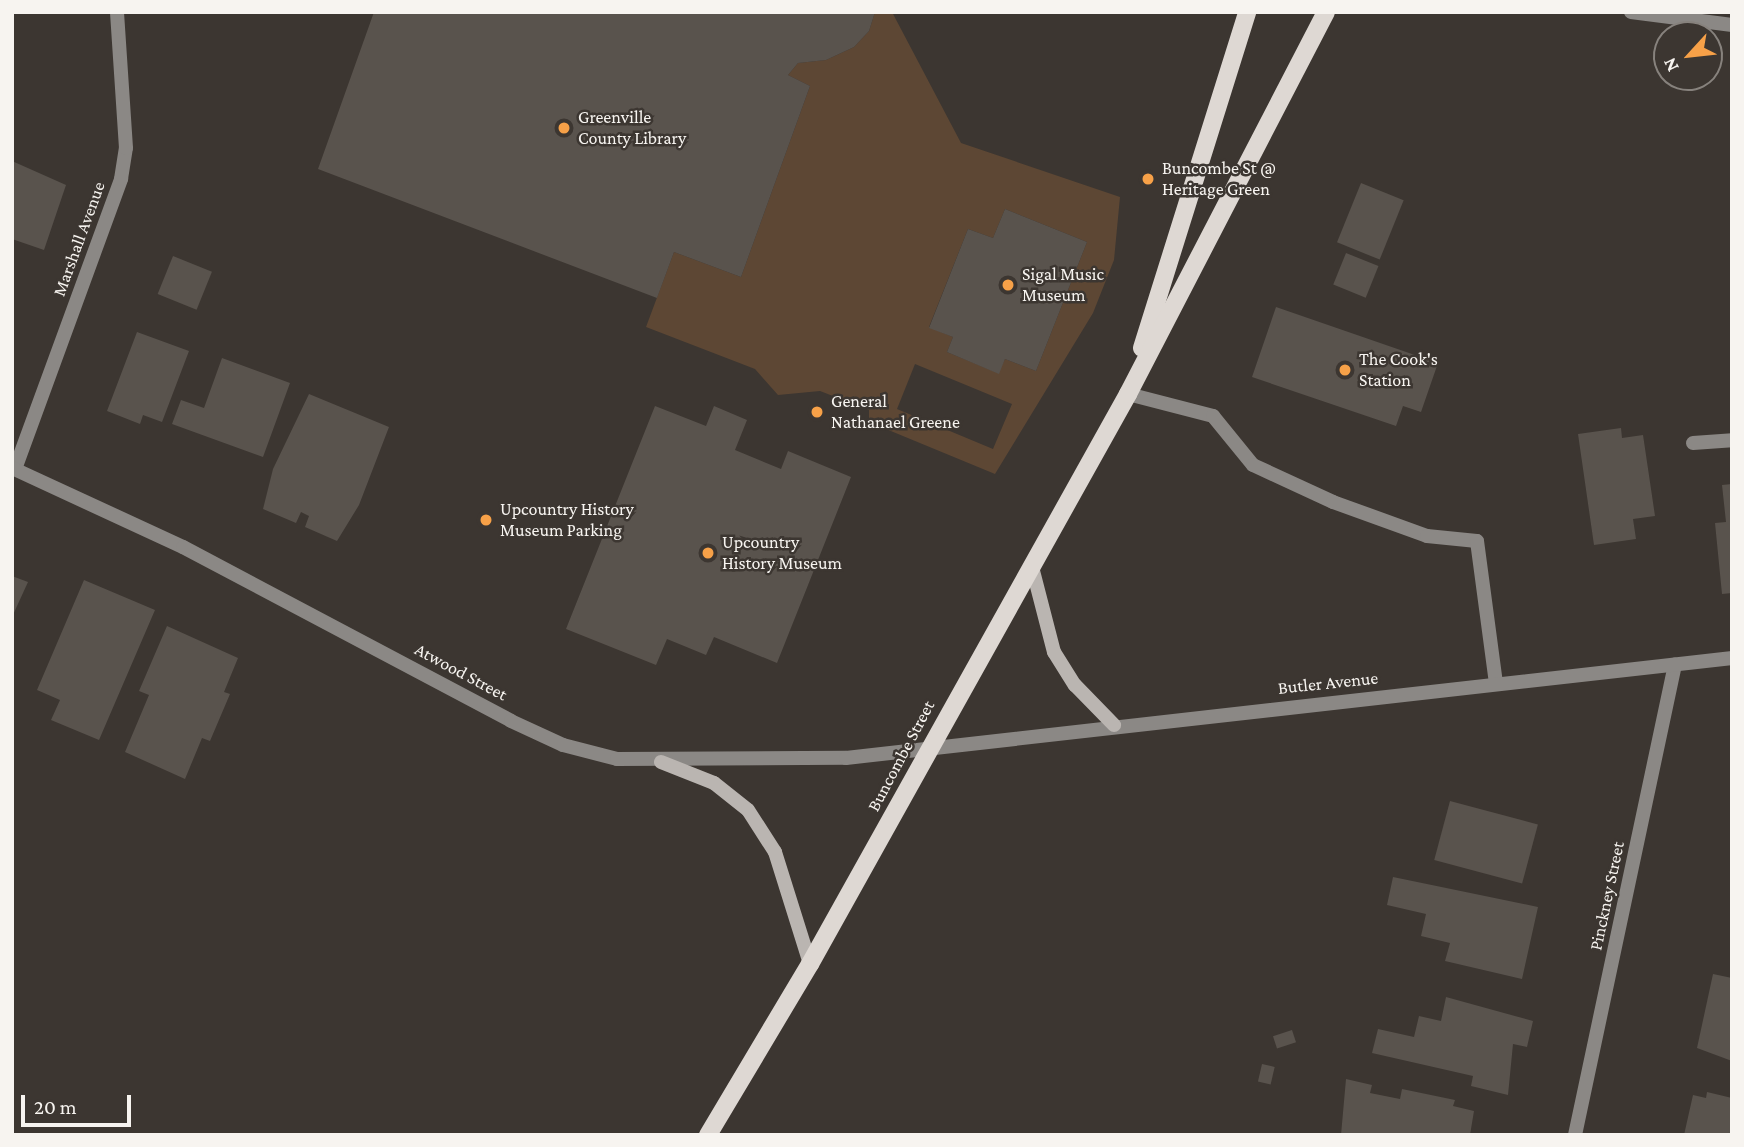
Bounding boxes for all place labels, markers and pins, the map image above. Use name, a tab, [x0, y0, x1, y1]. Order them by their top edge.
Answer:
place label: Greenville County Library	[578, 107, 686, 150]
marker: Greenville County Library	[556, 120, 572, 136]
place label: Buncombe St @ Heritage Green	[1162, 158, 1276, 200]
marker: Buncombe St @ Heritage Green	[1140, 171, 1156, 187]
place label: Sigal Music Museum	[1022, 264, 1104, 306]
marker: Sigal Music Museum	[1000, 277, 1016, 293]
place label: The Cook's Station	[1359, 349, 1438, 392]
marker: The Cook's Station	[1337, 362, 1353, 378]
place label: General Nathanael Greene	[831, 391, 960, 434]
marker: General Nathanael Greene	[809, 404, 825, 420]
place label: Upcountry History Museum Parking	[500, 499, 634, 542]
marker: Upcountry History Museum Parking	[478, 512, 494, 528]
place label: Upcountry History Museum	[722, 532, 842, 574]
marker: Upcountry History Museum	[700, 545, 716, 561]

